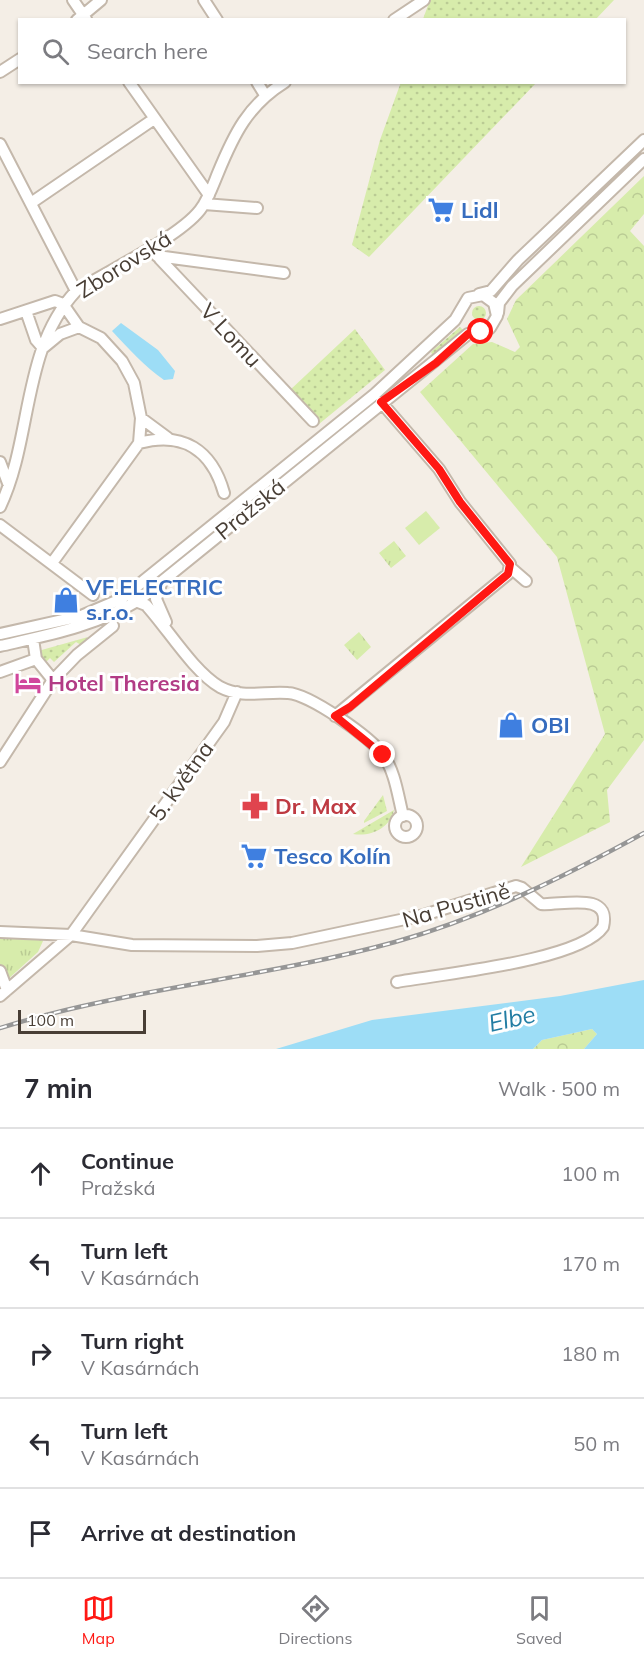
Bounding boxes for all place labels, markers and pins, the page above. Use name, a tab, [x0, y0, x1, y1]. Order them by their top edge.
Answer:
supermarket icon: Lidl	[426, 195, 456, 225]
place label: Lidl	[461, 196, 498, 224]
place label: VF.ELECTRIC s.r.o.	[85, 573, 223, 626]
shop icon: VF.ELECTRIC s.r.o.	[51, 585, 81, 615]
hotel icon: Hotel Theresia	[13, 668, 43, 698]
place label: Hotel Theresia	[48, 669, 200, 697]
shop icon: OBI	[496, 710, 526, 740]
place label: OBI	[531, 711, 570, 739]
pharmacy icon: Dr. Max	[240, 791, 270, 821]
place label: Dr. Max	[275, 792, 357, 820]
supermarket icon: Tesco Kolín	[239, 841, 269, 871]
place label: Tesco Kolín	[274, 842, 391, 870]

